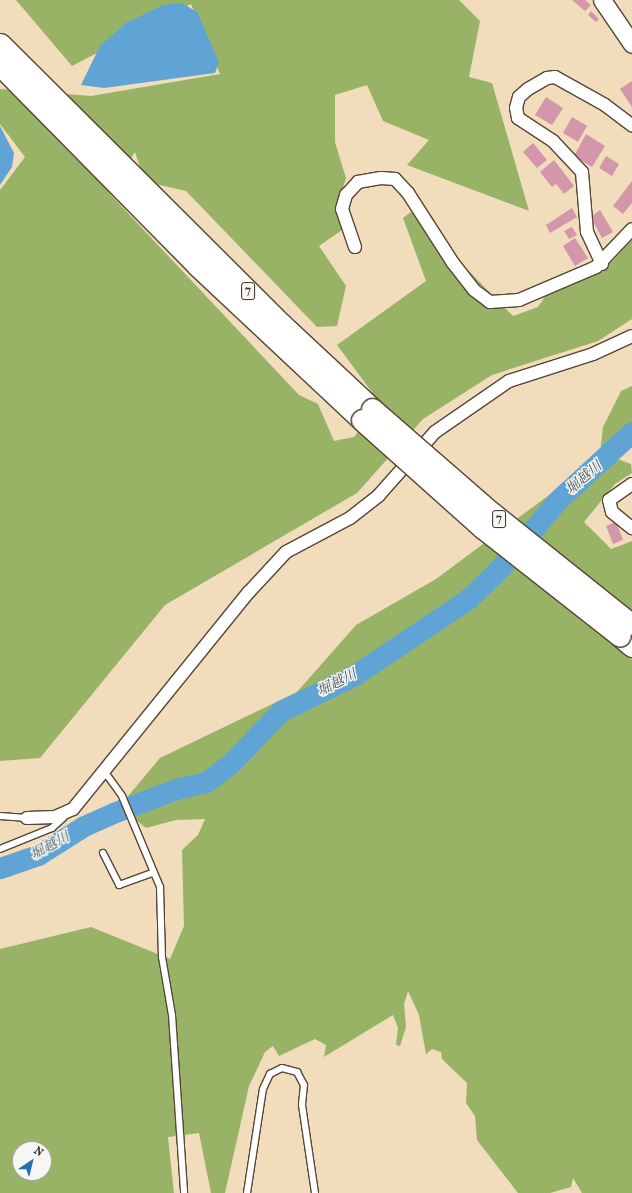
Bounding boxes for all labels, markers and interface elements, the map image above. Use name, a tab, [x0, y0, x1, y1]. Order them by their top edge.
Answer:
road number: 7	[241, 281, 255, 301]
water label: 堀越川	[563, 458, 605, 498]
road number: 7	[492, 509, 506, 529]
water label: 堀越川	[314, 666, 360, 700]
water label: 堀越川	[28, 828, 72, 864]
north arrow	[12, 1141, 52, 1181]
text: N	[31, 1144, 46, 1159]

